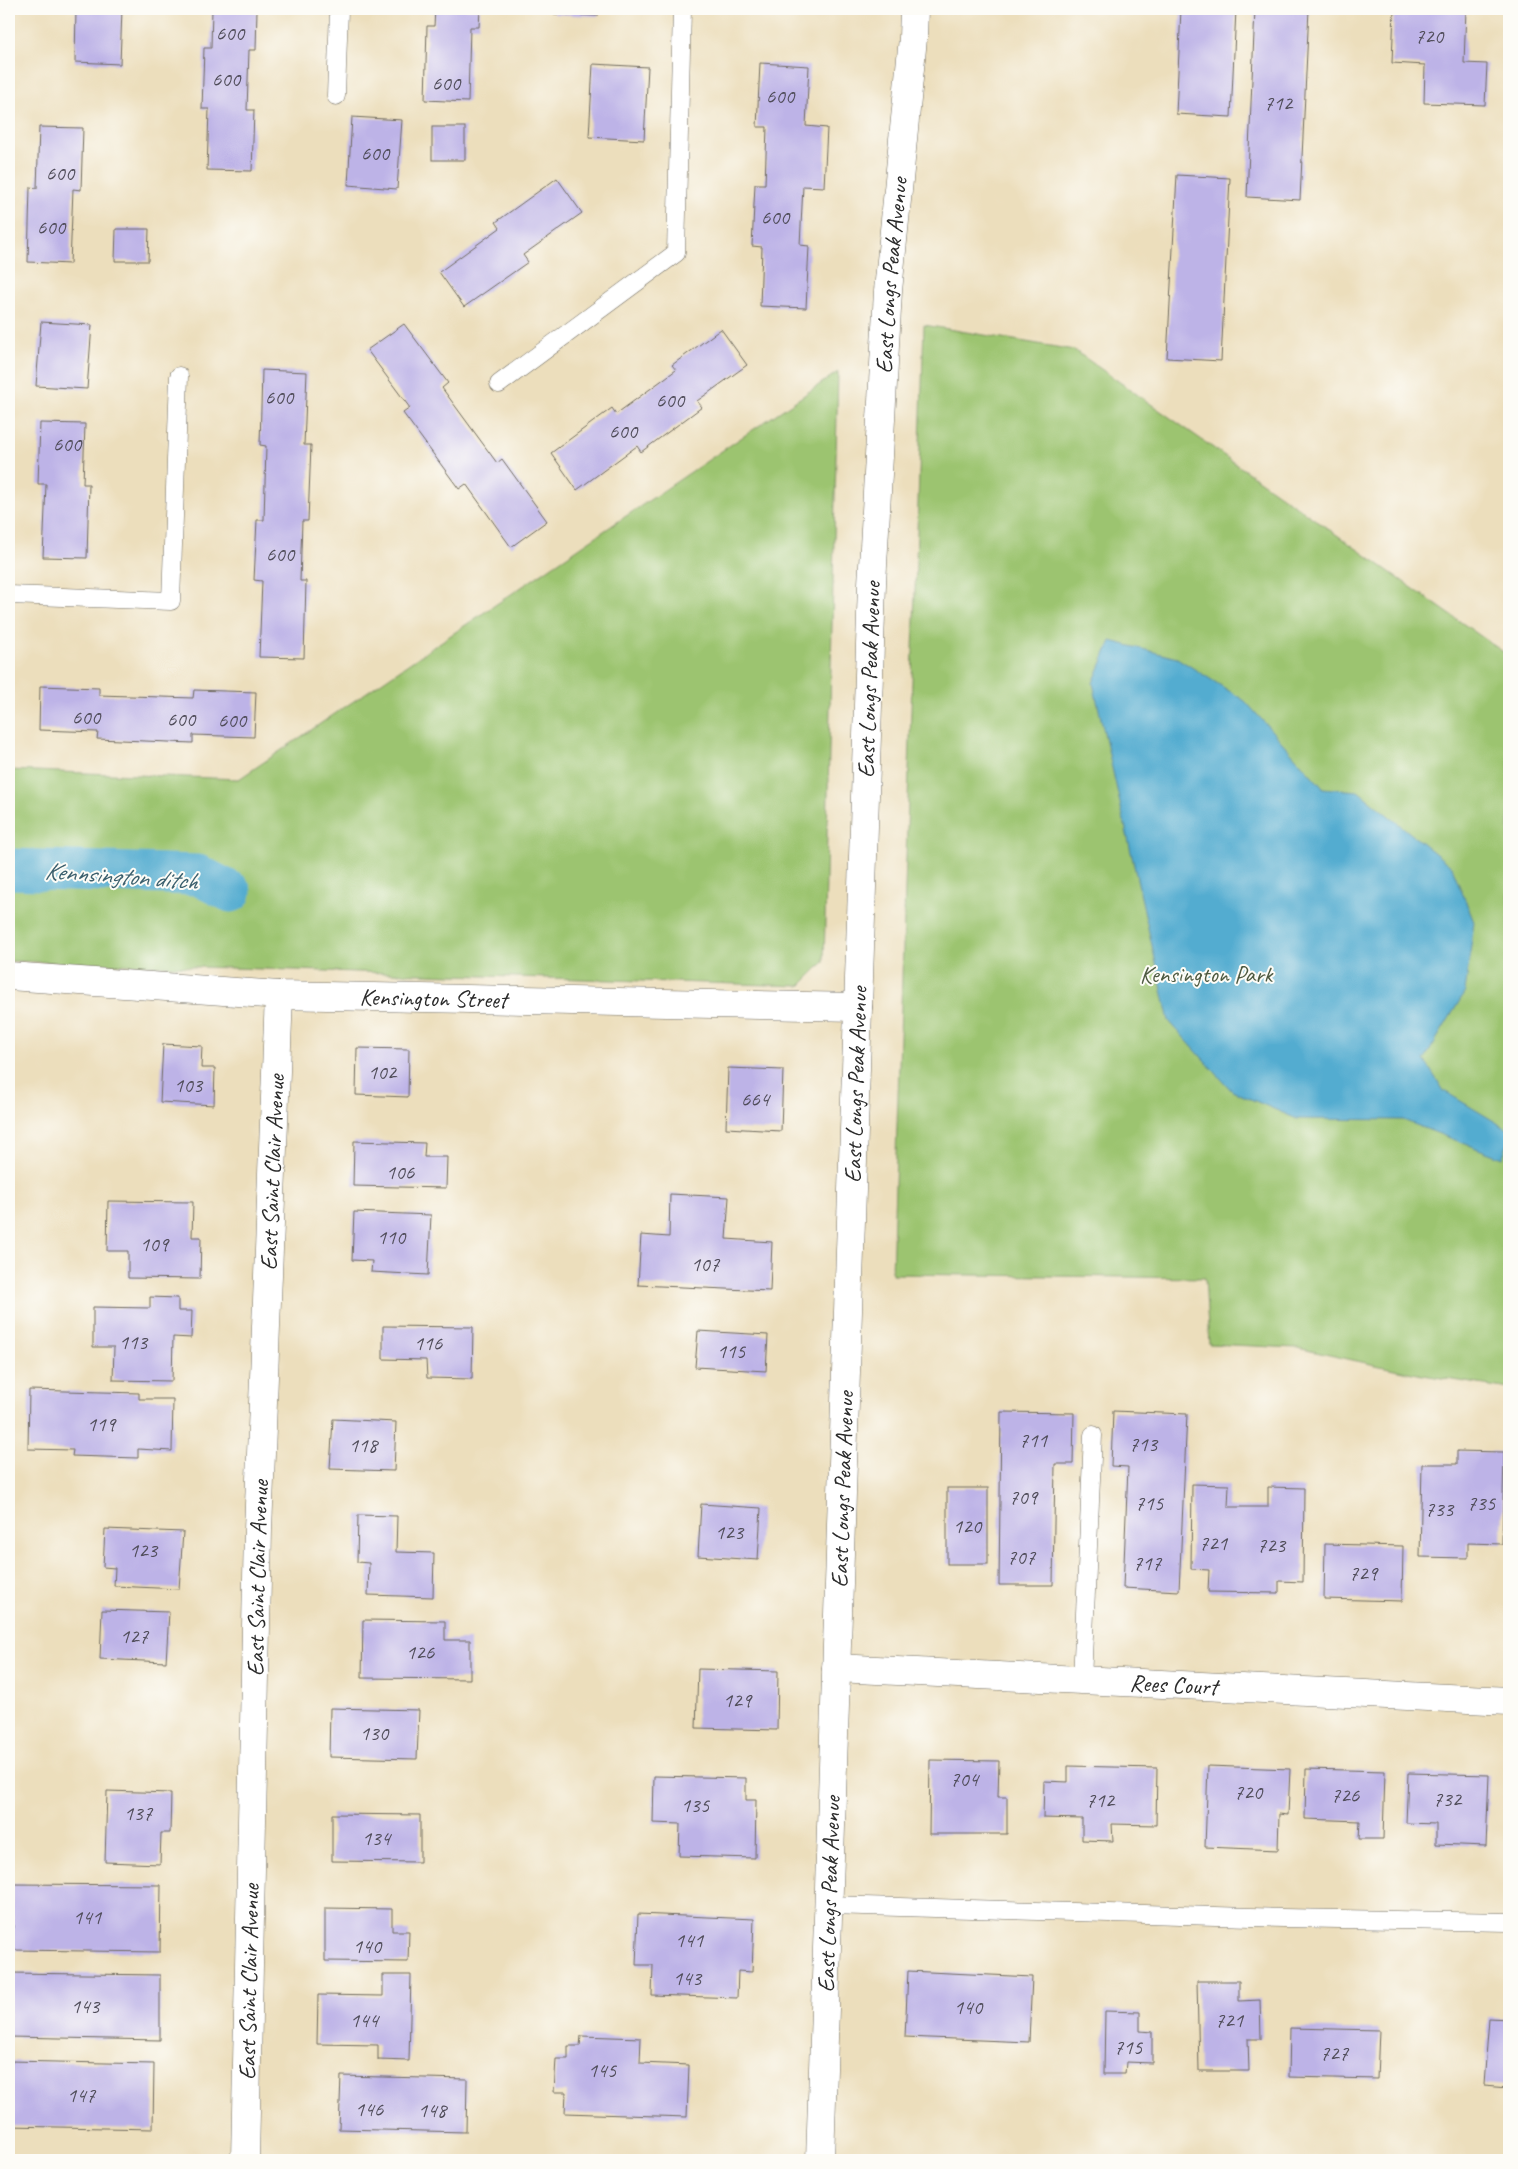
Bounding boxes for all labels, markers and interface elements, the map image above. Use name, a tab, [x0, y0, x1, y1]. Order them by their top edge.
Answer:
house number: 600	[216, 20, 246, 46]
house number: 720	[1415, 23, 1445, 49]
house number: 600	[212, 66, 242, 92]
house number: 600	[432, 70, 462, 96]
house number: 600	[766, 83, 796, 109]
house number: 712	[1264, 90, 1294, 116]
house number: 600	[361, 140, 391, 166]
house number: 600	[46, 160, 76, 186]
street label: East Longs Peak Avenue	[869, 174, 914, 374]
house number: 600	[761, 204, 791, 230]
house number: 600	[37, 214, 67, 240]
house number: 600	[265, 384, 295, 410]
house number: 600	[656, 387, 686, 413]
house number: 600	[609, 418, 639, 444]
house number: 600	[53, 431, 83, 457]
house number: 600	[266, 541, 296, 567]
street label: East Longs Peak Avenue	[851, 579, 887, 778]
house number: 600	[72, 704, 102, 730]
house number: 600	[167, 706, 197, 732]
house number: 600	[218, 707, 248, 733]
water label: Kennsington ditch	[44, 855, 200, 897]
park label: Kensington Park	[1140, 959, 1275, 989]
street label: Kensington Street	[359, 982, 510, 1015]
street label: East Longs Peak Avenue	[837, 984, 874, 1183]
house number: 102	[368, 1059, 398, 1085]
house number: 103	[174, 1072, 204, 1098]
street label: East Saint Clair Avenue	[253, 1072, 291, 1271]
house number: 664	[741, 1086, 772, 1112]
house number: 106	[386, 1159, 415, 1185]
house number: 110	[377, 1224, 407, 1250]
house number: 109	[140, 1231, 170, 1257]
house number: 107	[691, 1251, 721, 1277]
house number: 113	[119, 1329, 149, 1355]
house number: 116	[414, 1330, 443, 1356]
house number: 115	[717, 1338, 747, 1364]
street label: East Longs Peak Avenue	[824, 1389, 860, 1588]
house number: 119	[87, 1411, 117, 1437]
house number: 711	[1019, 1427, 1049, 1453]
house number: 713	[1129, 1431, 1159, 1457]
house number: 118	[349, 1432, 380, 1458]
street label: East Saint Clair Avenue	[240, 1477, 275, 1676]
house number: 709	[1009, 1484, 1039, 1510]
house number: 715	[1135, 1490, 1165, 1516]
house number: 735	[1467, 1490, 1497, 1516]
house number: 733	[1425, 1496, 1455, 1522]
house number: 120	[953, 1513, 983, 1539]
house number: 123	[715, 1519, 745, 1545]
house number: 721	[1199, 1530, 1229, 1556]
house number: 723	[1257, 1532, 1287, 1558]
house number: 123	[129, 1537, 159, 1563]
house number: 707	[1007, 1544, 1037, 1570]
house number: 717	[1133, 1550, 1163, 1576]
house number: 729	[1349, 1560, 1379, 1586]
house number: 127	[120, 1623, 150, 1649]
house number: 126	[406, 1639, 435, 1665]
street label: Rees Court	[1129, 1667, 1221, 1702]
house number: 129	[723, 1687, 753, 1713]
house number: 130	[360, 1720, 390, 1746]
house number: 704	[950, 1766, 981, 1792]
house number: 720	[1234, 1779, 1264, 1805]
house number: 726	[1331, 1782, 1360, 1808]
house number: 732	[1433, 1786, 1463, 1812]
house number: 712	[1086, 1787, 1116, 1813]
house number: 135	[681, 1792, 711, 1818]
street label: East Longs Peak Avenue	[811, 1793, 847, 1993]
house number: 137	[124, 1800, 154, 1826]
house number: 134	[362, 1825, 393, 1851]
street label: East Saint Clair Avenue	[232, 1882, 266, 2080]
house number: 141	[73, 1904, 103, 1930]
house number: 141	[675, 1927, 705, 1953]
house number: 140	[353, 1933, 383, 1959]
house number: 143	[673, 1965, 703, 1991]
house number: 143	[71, 1993, 101, 2019]
house number: 140	[954, 1994, 984, 2020]
house number: 144	[350, 2007, 381, 2033]
house number: 721	[1215, 2007, 1245, 2033]
house number: 715	[1114, 2034, 1144, 2060]
house number: 727	[1320, 2040, 1350, 2066]
house number: 145	[588, 2057, 618, 2083]
house number: 147	[67, 2082, 97, 2108]
house number: 146	[355, 2096, 384, 2122]
house number: 148	[418, 2097, 449, 2123]

